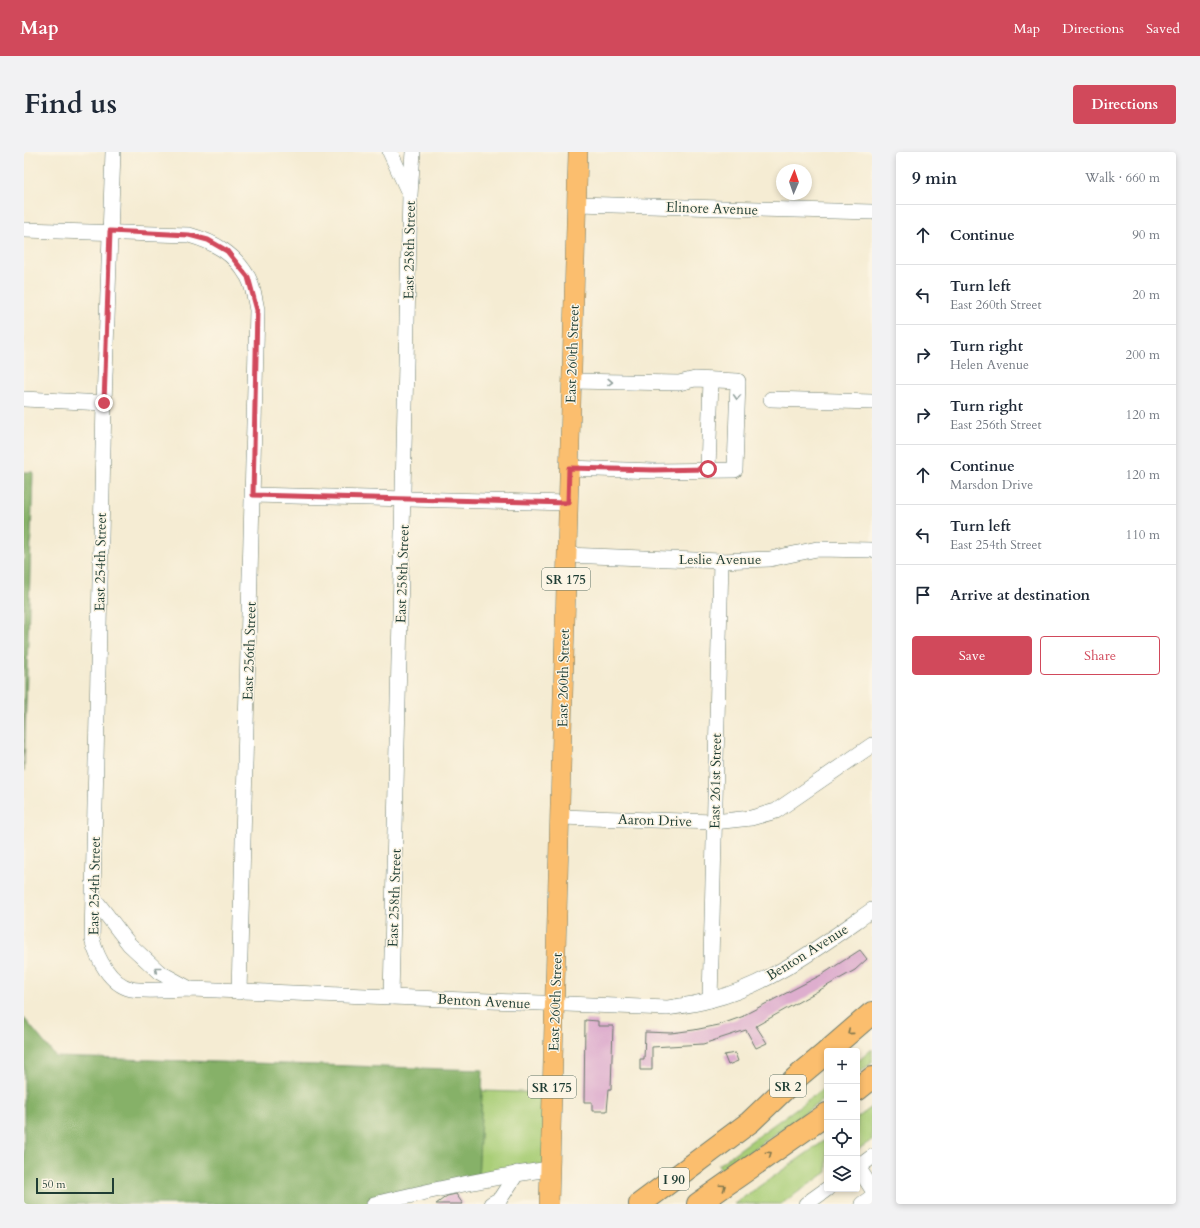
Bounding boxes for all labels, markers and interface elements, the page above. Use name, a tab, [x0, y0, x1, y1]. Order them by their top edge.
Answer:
text: Map	[20, 15, 59, 41]
text: Map	[1014, 19, 1040, 38]
text: Directions	[1062, 19, 1124, 38]
text: Saved	[1146, 19, 1180, 38]
text: Find us	[24, 85, 117, 123]
button: Directions	[1073, 85, 1176, 124]
north arrow	[776, 164, 812, 200]
text: 9 min	[912, 167, 957, 190]
text: Walk · 660 m	[1085, 169, 1160, 187]
street label: Elinore Avenue	[666, 197, 758, 220]
street label: East 258th Street	[399, 200, 420, 299]
icon: ahead	[912, 224, 934, 246]
text: Continue	[950, 225, 1015, 245]
text: 90 m	[1132, 226, 1160, 244]
text: Turn left	[950, 276, 1011, 296]
icon: left	[912, 284, 934, 306]
text: 20 m	[1132, 286, 1160, 304]
text: East 260th Street	[950, 296, 1042, 314]
street label: East 260th Street	[561, 304, 584, 404]
text: Turn right	[950, 336, 1023, 356]
icon: right	[912, 344, 934, 366]
text: 200 m	[1126, 346, 1160, 364]
text: Helen Avenue	[950, 356, 1029, 374]
one-way arrow	[607, 378, 613, 386]
route end	[95, 394, 113, 412]
one-way arrow	[733, 394, 742, 400]
text: Turn right	[950, 396, 1023, 416]
icon: right	[912, 404, 934, 426]
text: 120 m	[1126, 406, 1160, 424]
text: East 256th Street	[950, 416, 1042, 434]
text: Continue	[950, 456, 1015, 476]
route start	[699, 460, 717, 478]
icon: ahead	[912, 464, 934, 486]
text: 120 m	[1126, 466, 1160, 484]
text: Marsdon Drive	[950, 476, 1033, 494]
street label: East 254th Street	[90, 512, 111, 611]
text: Turn left	[950, 516, 1011, 536]
street label: East 258th Street	[391, 524, 414, 624]
icon: left	[912, 524, 934, 546]
text: 110 m	[1126, 526, 1160, 544]
text: East 254th Street	[950, 536, 1042, 554]
street label: Leslie Avenue	[679, 550, 761, 569]
road number: SR 175	[542, 568, 590, 590]
icon: arrive	[912, 584, 934, 606]
text: Arrive at destination	[950, 585, 1090, 605]
street label: East 256th Street	[238, 601, 261, 701]
street label: East 260th Street	[553, 628, 574, 727]
button: Save	[912, 636, 1032, 675]
button: Share	[1040, 636, 1160, 675]
street label: East 261st Street	[705, 732, 726, 829]
street label: Aaron Drive	[618, 810, 692, 831]
street label: East 254th Street	[84, 836, 105, 935]
street label: East 258th Street	[383, 848, 406, 948]
street label: Benton Avenue	[763, 920, 852, 985]
street label: East 260th Street	[544, 952, 567, 1052]
one-way arrow	[155, 967, 162, 974]
street label: Benton Avenue	[437, 990, 531, 1013]
one-way arrow	[848, 1028, 855, 1035]
map controls	[824, 1048, 860, 1192]
button: +	[824, 1048, 860, 1084]
road number: SR 2	[770, 1075, 806, 1097]
road number: SR 175	[528, 1076, 576, 1098]
button: −	[824, 1084, 860, 1120]
button: locate	[824, 1120, 860, 1156]
one-way arrow	[765, 1152, 772, 1159]
button: layers	[824, 1156, 860, 1192]
road number: I 90	[659, 1168, 689, 1190]
scale bar	[36, 1176, 114, 1195]
text: 50 m	[42, 1177, 66, 1192]
one-way arrow	[718, 1185, 725, 1192]

